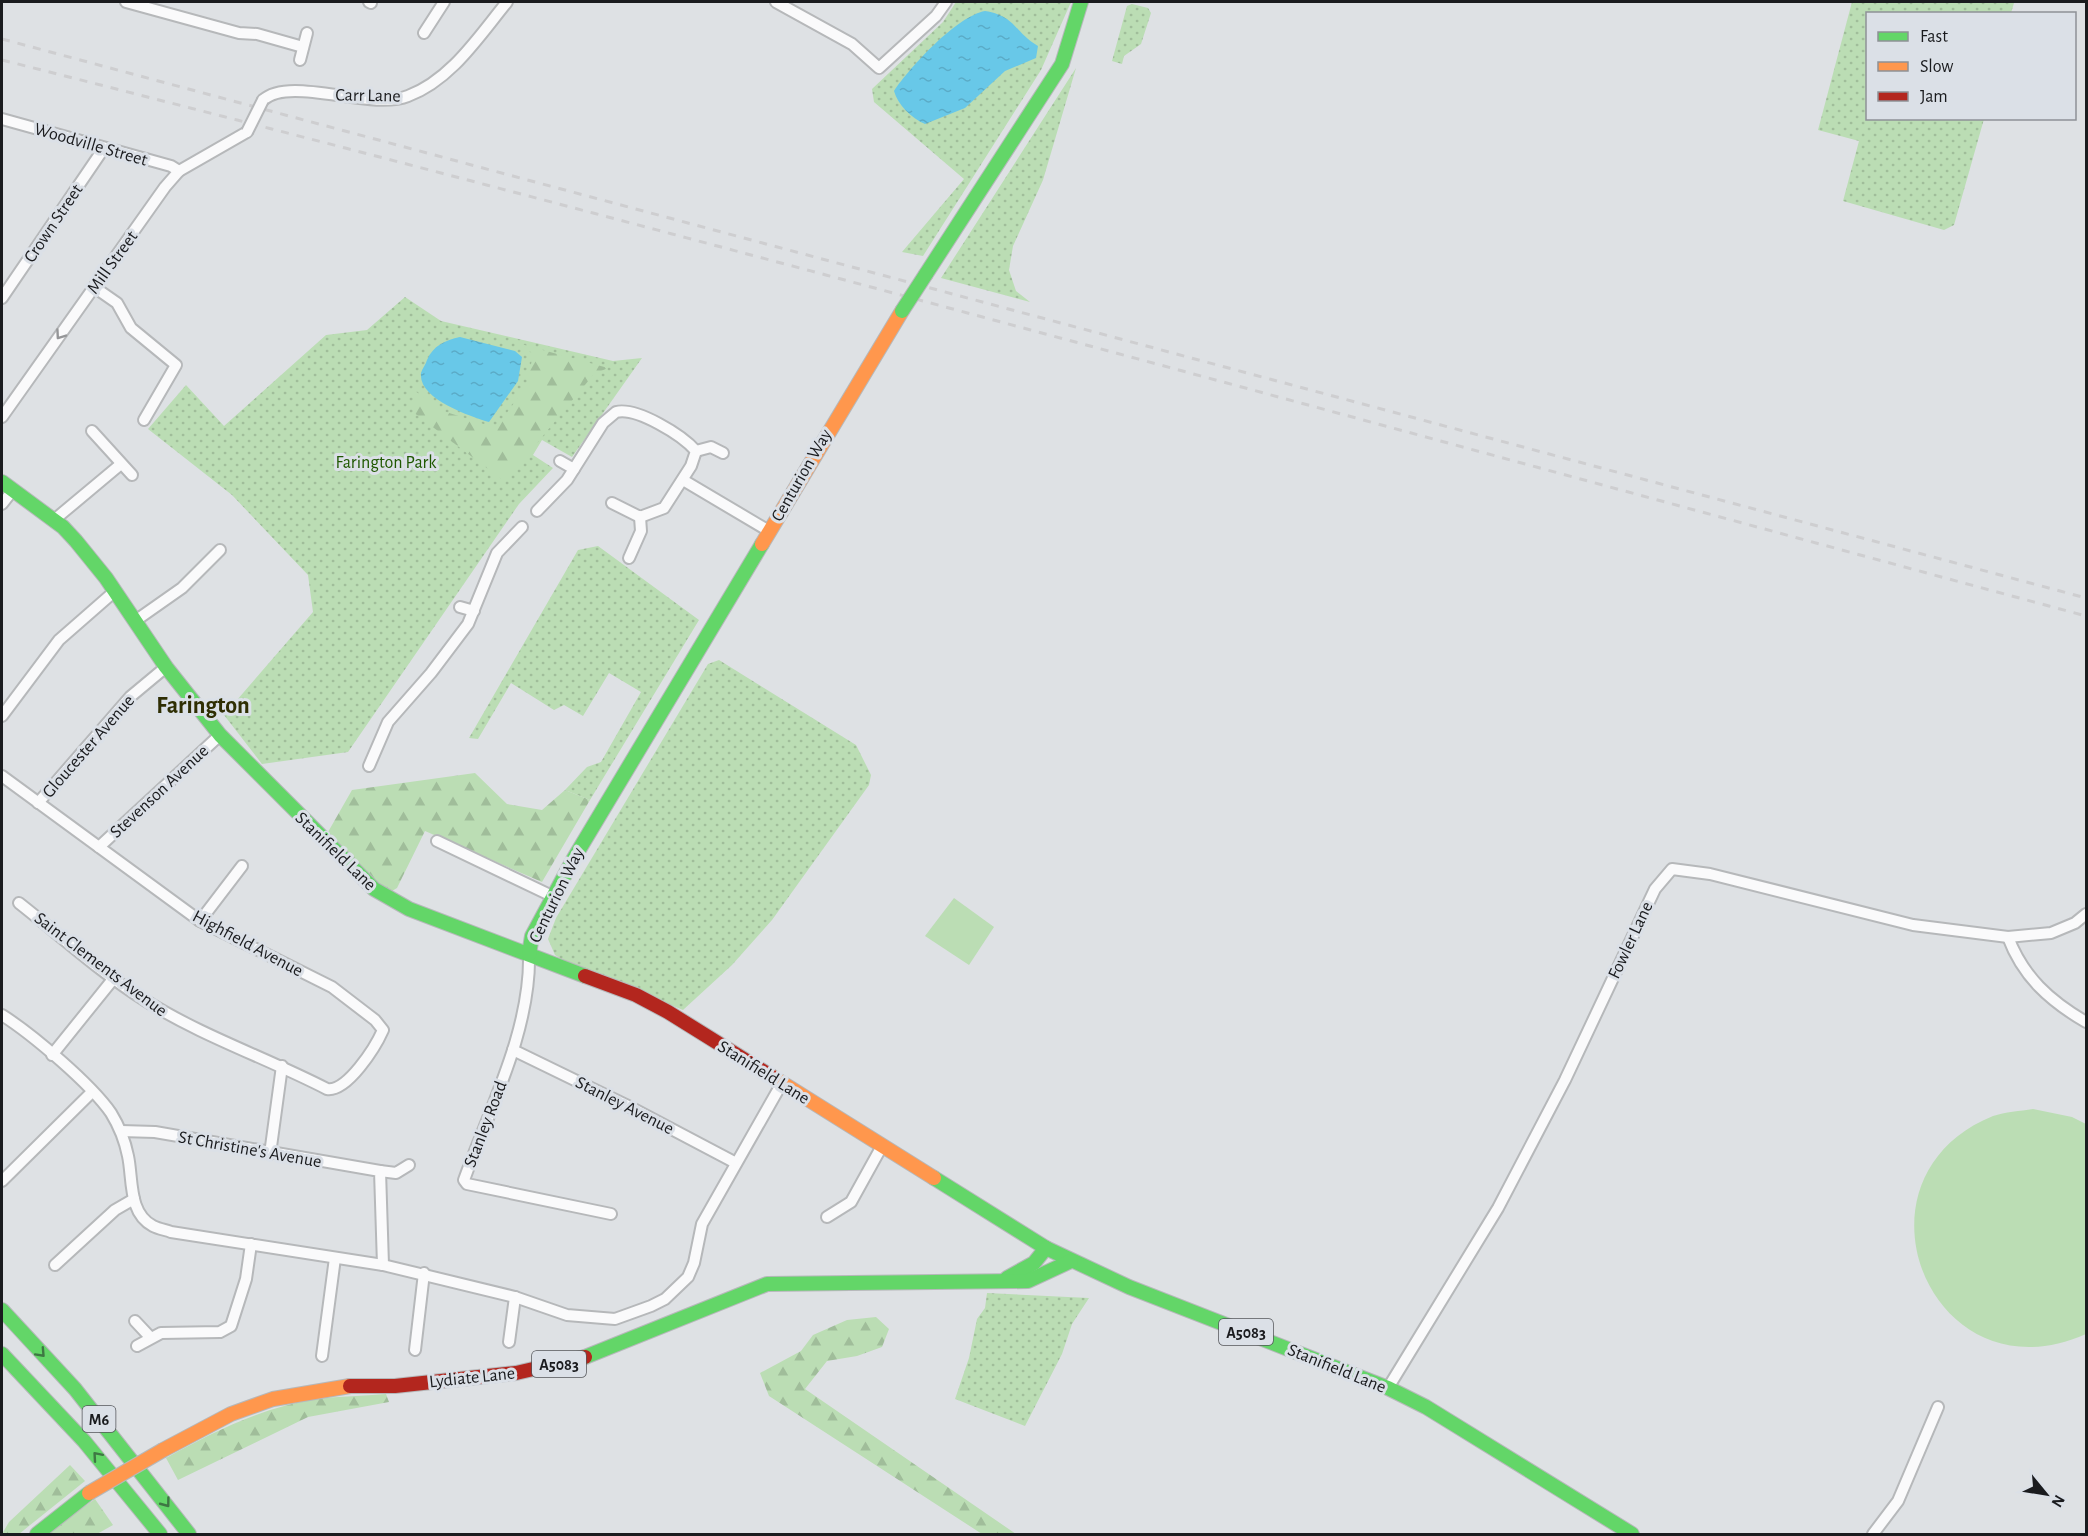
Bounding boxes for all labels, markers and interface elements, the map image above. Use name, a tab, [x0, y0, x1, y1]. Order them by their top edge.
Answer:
legend	[1866, 12, 2076, 120]
text: Fast	[1920, 28, 1948, 46]
text: Slow	[1920, 58, 1953, 76]
street label: Carr Lane	[335, 86, 401, 106]
text: Jam	[1920, 88, 1948, 106]
street label: Woodville Street	[32, 120, 150, 170]
street label: Crown Street	[21, 181, 87, 266]
street label: Mill Street	[84, 228, 142, 297]
one-way arrow	[56, 328, 67, 339]
street label: Centurion Way	[768, 426, 836, 525]
park label: Farington Park	[335, 454, 437, 472]
street label: Gloucester Avenue	[39, 692, 138, 802]
district label: Farington	[156, 694, 250, 718]
street label: Stevenson Avenue	[107, 742, 212, 842]
street label: Stanifield Lane	[292, 809, 379, 894]
street label: Centurion Way	[526, 845, 588, 946]
street label: Fowler Lane	[1605, 899, 1657, 982]
street label: Highfield Avenue	[189, 907, 306, 980]
street label: Saint Clements Avenue	[31, 909, 170, 1020]
street label: Stanifield Lane	[714, 1038, 812, 1108]
street label: Stanley Avenue	[573, 1073, 677, 1138]
street label: Stanley Road	[461, 1079, 511, 1170]
street label: St Christine's Avenue	[177, 1129, 323, 1171]
road number: A5083	[1219, 1319, 1273, 1345]
street label: Stanifield Lane	[1285, 1341, 1388, 1397]
one-way arrow	[34, 1346, 45, 1357]
road number: A5083	[532, 1351, 586, 1377]
street label: Lydiate Lane	[428, 1365, 516, 1391]
road number: M6	[82, 1406, 116, 1432]
one-way arrow	[93, 1452, 104, 1463]
north arrow	[2016, 1464, 2076, 1524]
text: N	[2048, 1492, 2068, 1510]
one-way arrow	[158, 1496, 169, 1507]

